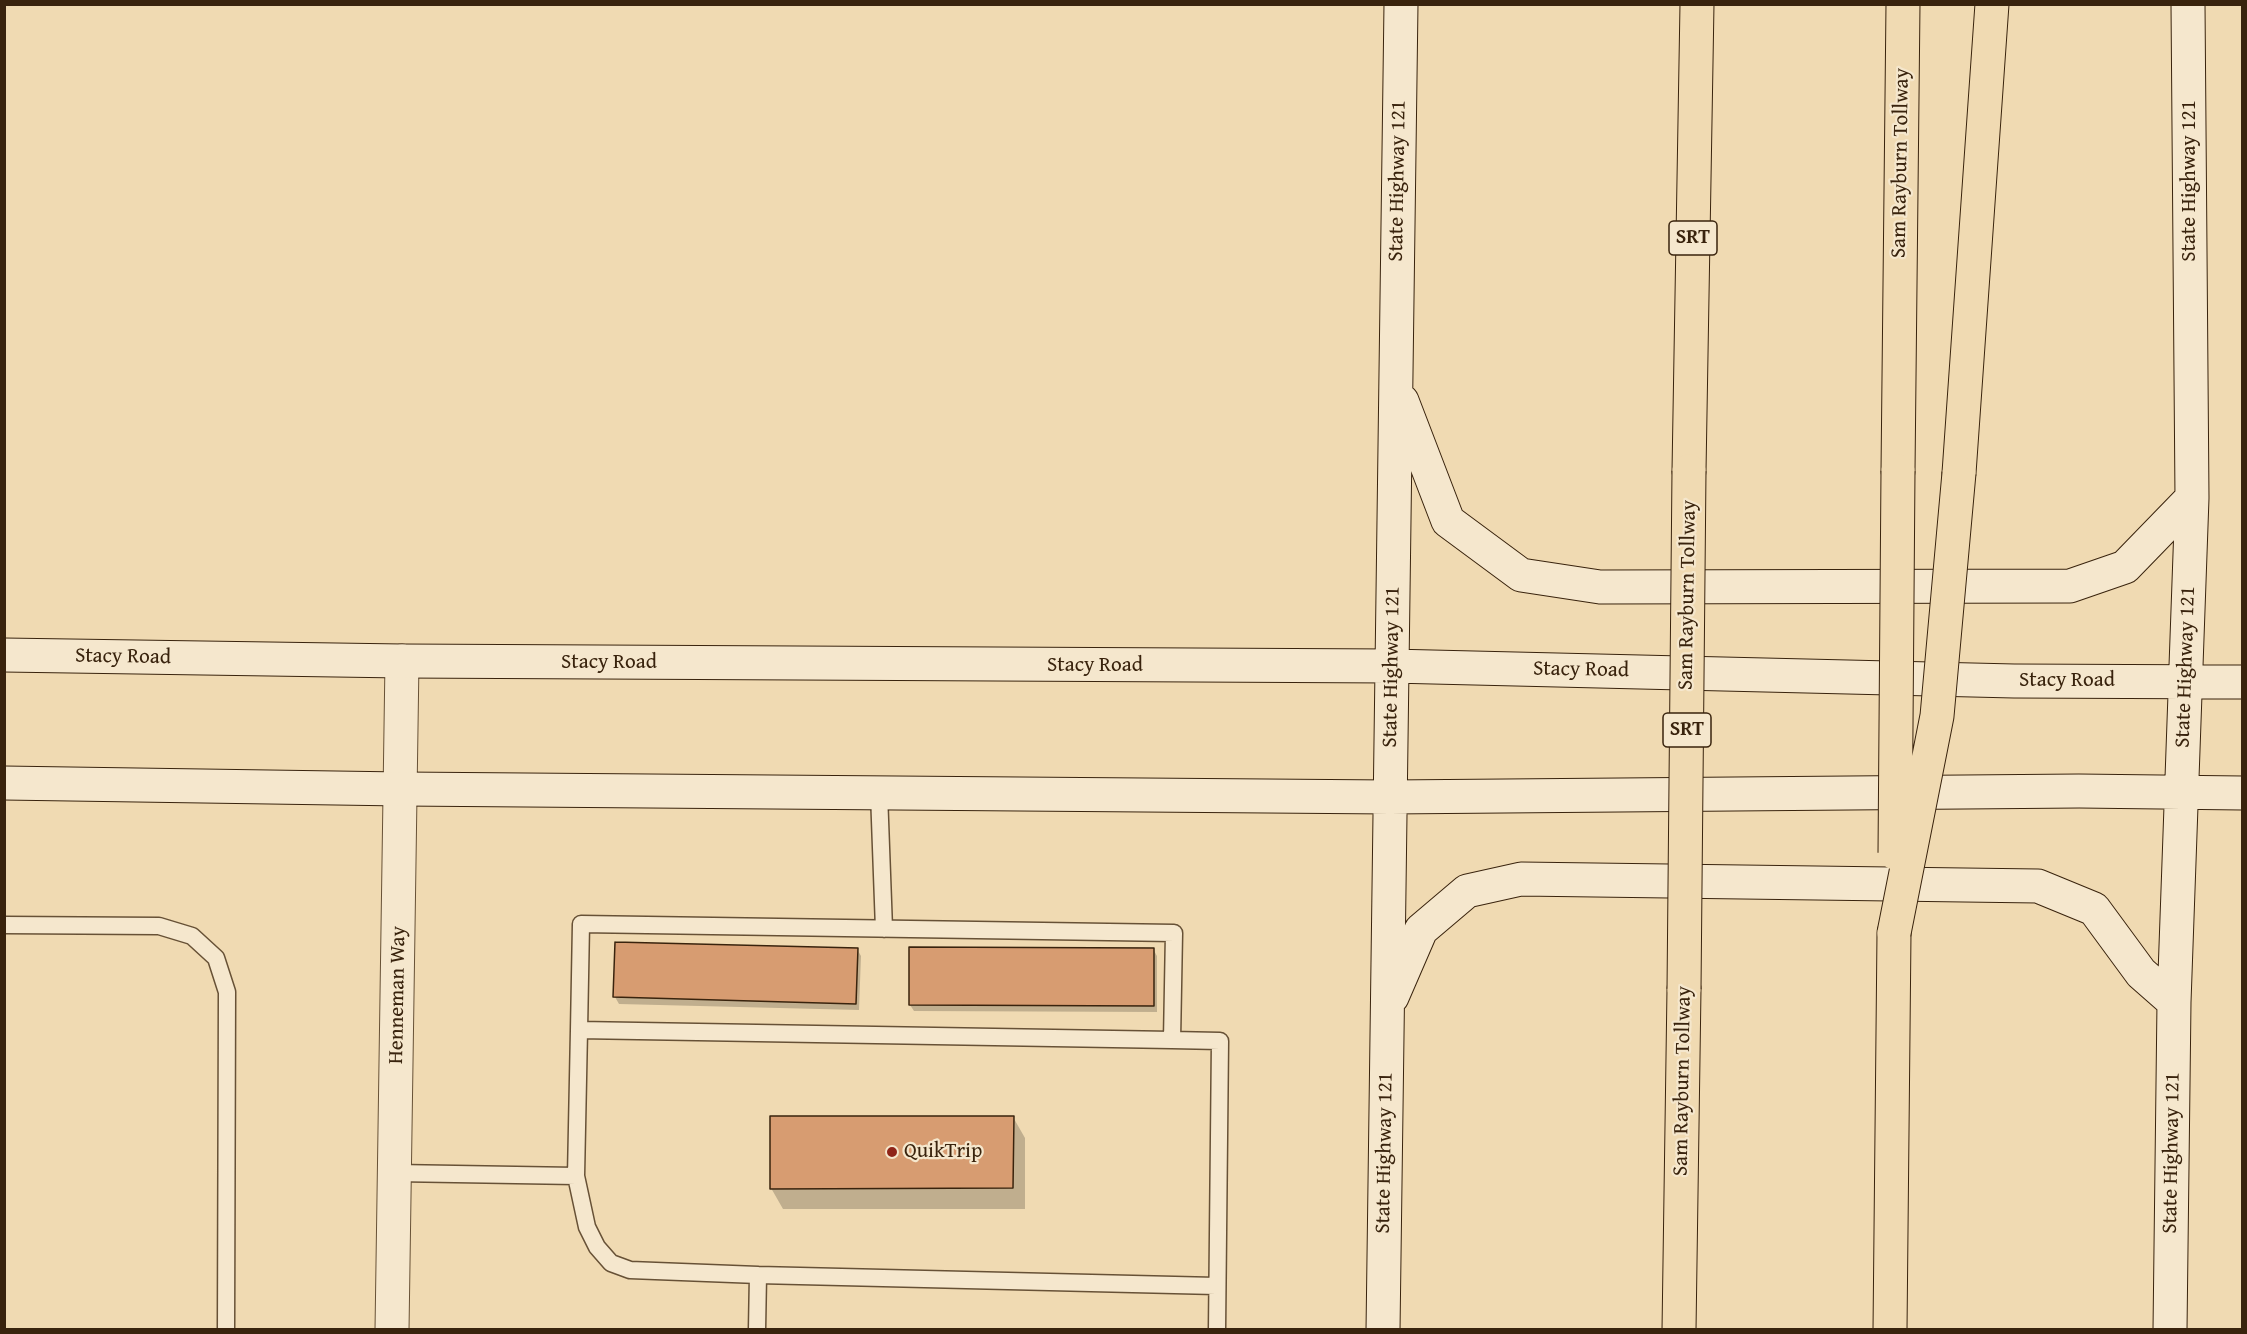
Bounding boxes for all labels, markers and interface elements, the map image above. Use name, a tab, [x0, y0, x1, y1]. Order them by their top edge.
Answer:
street label: Sam Rayburn Tollway	[1887, 68, 1915, 258]
street label: State Highway 121	[1384, 100, 1412, 262]
street label: State Highway 121	[2177, 100, 2203, 262]
road number: SRT	[1669, 221, 1717, 255]
street label: Sam Rayburn Tollway	[1674, 500, 1702, 690]
street label: State Highway 121	[1378, 586, 1406, 748]
street label: State Highway 121	[2171, 586, 2201, 748]
street label: Stacy Road	[75, 644, 171, 670]
street label: Stacy Road	[561, 650, 657, 676]
street label: Stacy Road	[1047, 653, 1143, 679]
street label: Stacy Road	[1533, 657, 1629, 683]
street label: Stacy Road	[2019, 668, 2115, 694]
road number: SRT	[1663, 713, 1711, 747]
street label: Henneman Way	[384, 926, 412, 1064]
street label: Sam Rayburn Tollway	[1669, 986, 1697, 1176]
street label: State Highway 121	[1371, 1072, 1399, 1234]
street label: State Highway 121	[2158, 1072, 2186, 1234]
place label: QuikTrip	[904, 1139, 982, 1165]
marker: QuikTrip	[885, 1145, 899, 1159]

